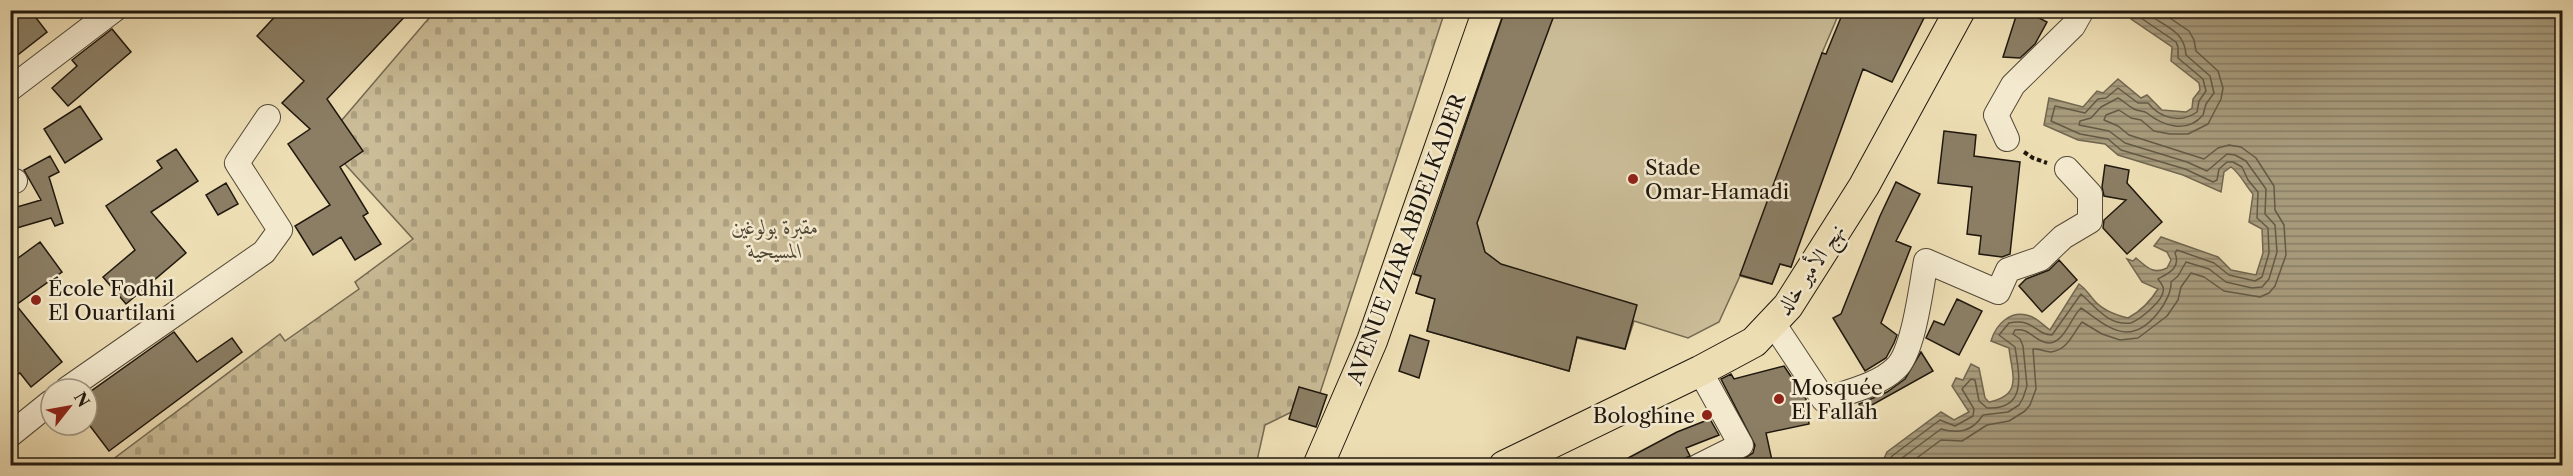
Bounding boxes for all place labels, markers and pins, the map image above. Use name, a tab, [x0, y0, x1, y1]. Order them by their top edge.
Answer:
place label: Stade Omar-Hamadi	[1645, 155, 1789, 204]
marker: Stade Omar-Hamadi	[1626, 172, 1640, 186]
place label: École Fodhil El Ouartilani	[48, 276, 175, 325]
marker: École Fodhil El Ouartilani	[29, 293, 43, 307]
place label: Mosquée El Fallah	[1791, 375, 1883, 424]
marker: Mosquée El Fallah	[1772, 392, 1786, 406]
place label: Bologhine	[1593, 403, 1695, 428]
marker: Bologhine	[1700, 408, 1714, 422]

